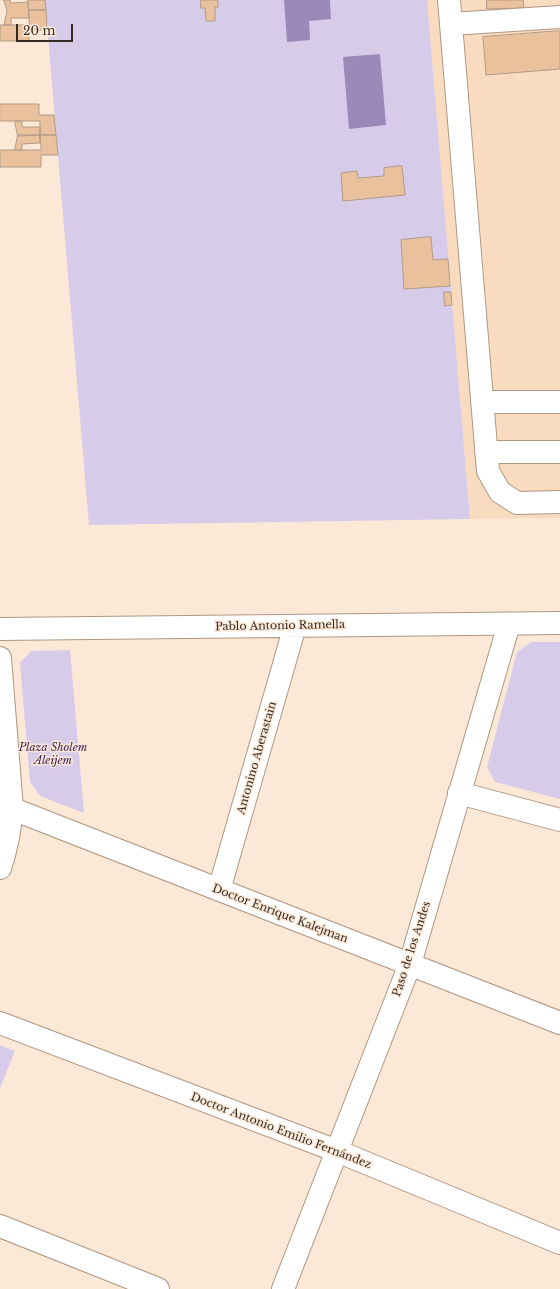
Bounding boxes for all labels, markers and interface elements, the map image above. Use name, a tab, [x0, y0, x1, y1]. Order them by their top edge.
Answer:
scale bar	[18, 16, 75, 42]
text: 20 m	[23, 23, 55, 38]
street label: Pablo Antonio Ramella	[215, 618, 345, 634]
street label: Antonino Aberastain	[235, 700, 279, 816]
park label: Plaza Sholem Aleijem	[19, 741, 87, 767]
street label: Doctor Enrique Kalejman	[210, 882, 350, 946]
street label: Paso de los Andes	[390, 900, 434, 998]
street label: Doctor Antonio Emilio Fernández	[189, 1090, 373, 1172]

